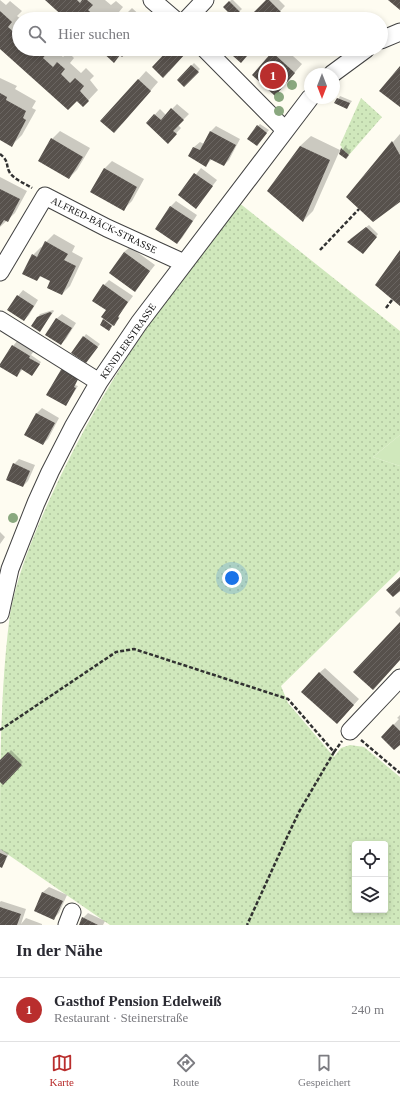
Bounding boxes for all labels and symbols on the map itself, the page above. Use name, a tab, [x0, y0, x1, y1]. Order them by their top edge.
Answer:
pin: 1	[260, 61, 286, 91]
north arrow	[304, 68, 340, 104]
street label: ALFRED-BÄCK-STRASSE	[49, 195, 159, 255]
street label: KENDLERSTRASSE	[98, 301, 158, 381]
your location	[222, 568, 242, 588]

